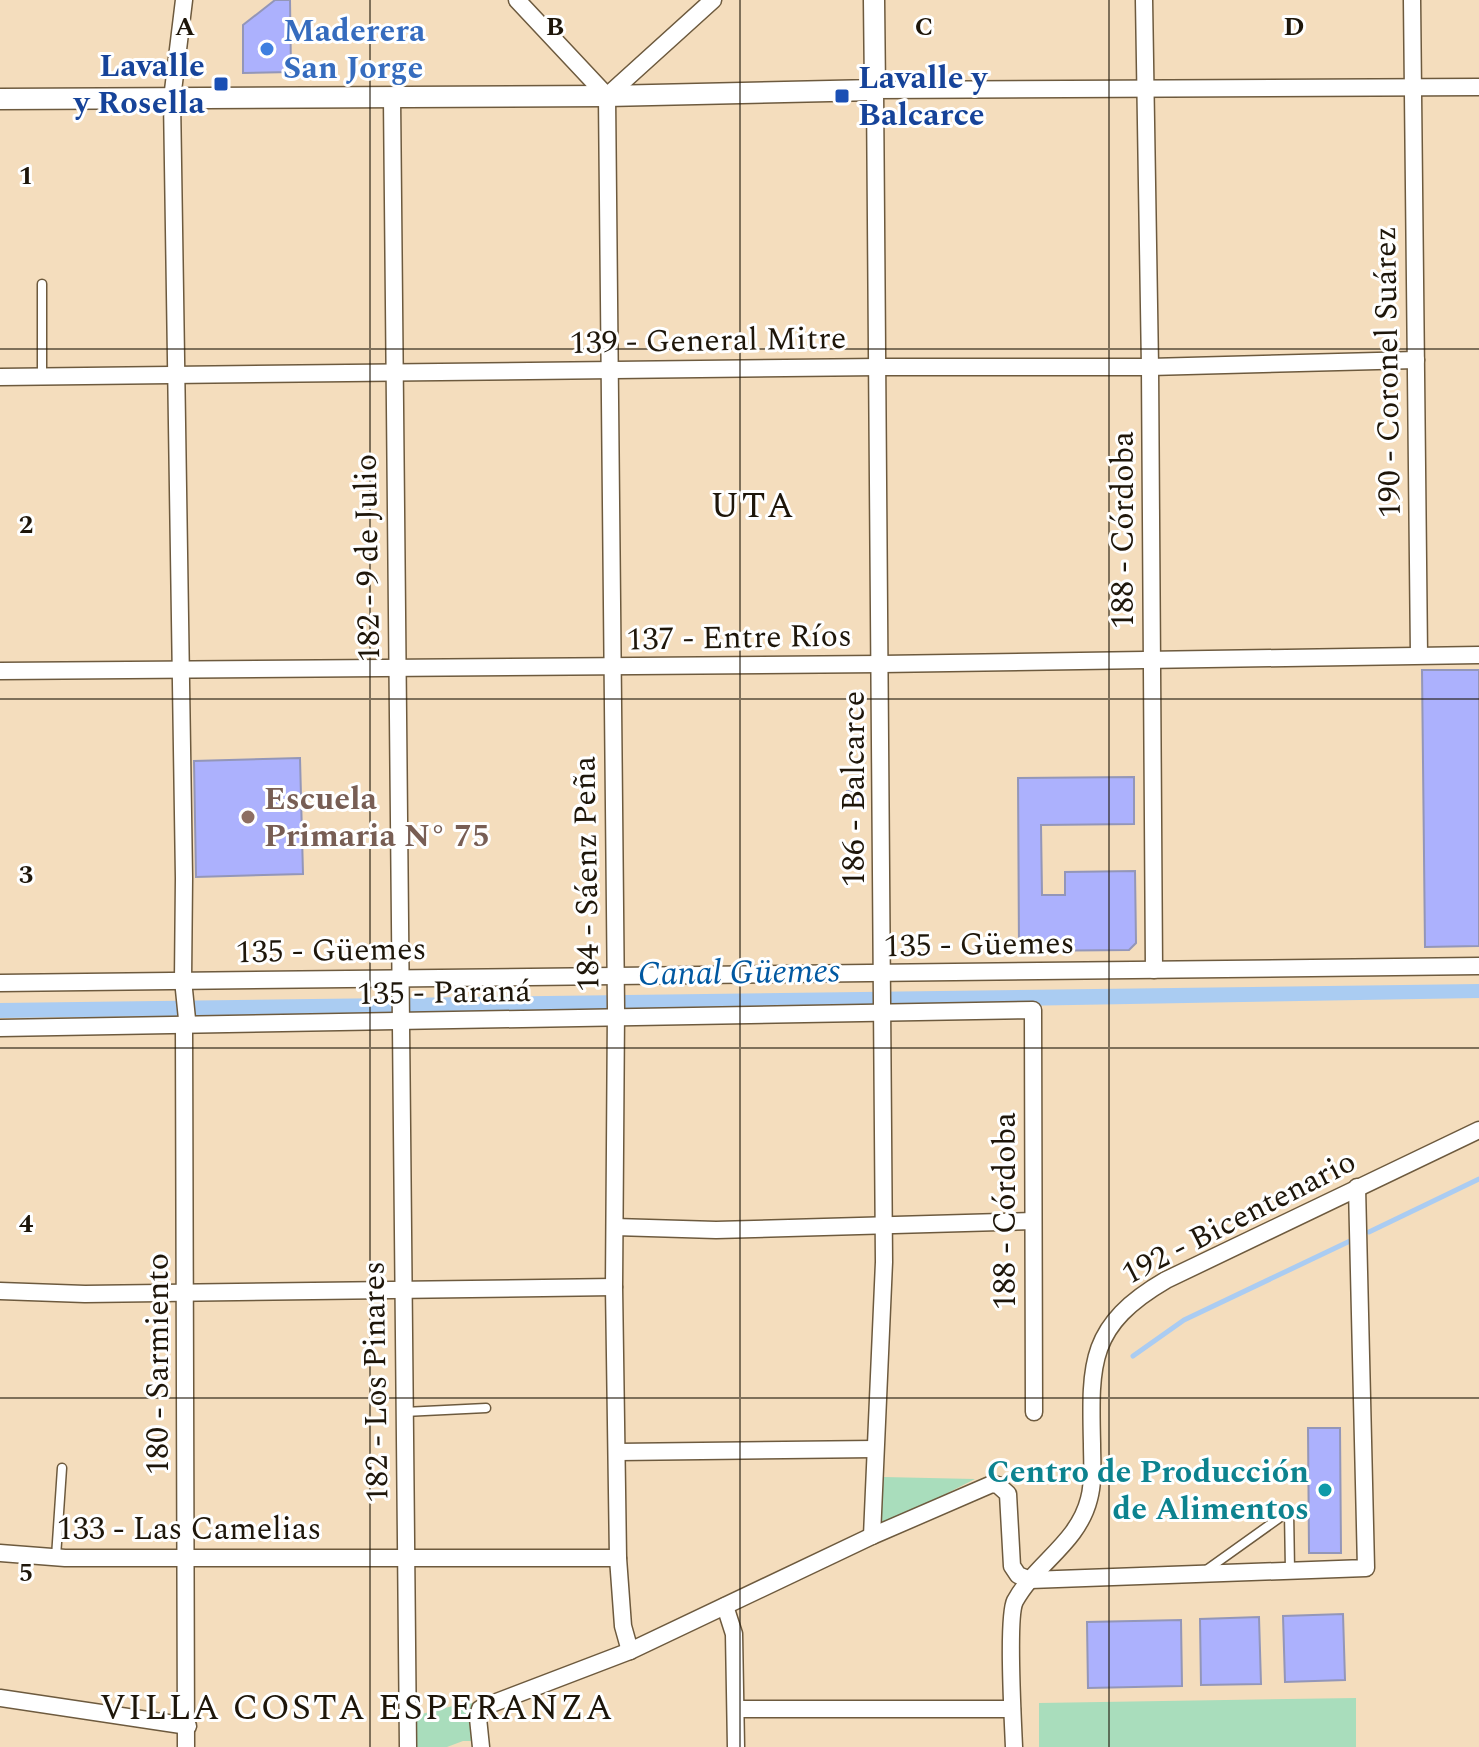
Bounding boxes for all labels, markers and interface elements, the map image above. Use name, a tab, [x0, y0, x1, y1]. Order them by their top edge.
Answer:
text: A	[175, 7, 195, 47]
place label: Maderera San Jorge	[283, 7, 426, 93]
text: B	[546, 7, 564, 47]
text: C	[915, 7, 933, 47]
text: D	[1284, 7, 1304, 47]
marker: Maderera San Jorge	[258, 40, 276, 58]
place label: Lavalle y Rosella	[72, 42, 206, 128]
place label: Lavalle y Balcarce	[858, 54, 989, 140]
marker: Lavalle y Rosella	[212, 75, 230, 93]
marker: Lavalle y Balcarce	[833, 87, 851, 105]
text: 1	[19, 156, 33, 196]
street label: 190 - Coronel Suárez	[1361, 225, 1415, 519]
street label: 139 - General Mitre	[569, 314, 847, 368]
street label: 188 - Córdoba	[1099, 431, 1148, 629]
street label: 182 - 9 de Julio	[342, 453, 394, 663]
district label: UTA	[710, 479, 796, 534]
text: 2	[19, 505, 33, 545]
street label: 137 - Entre Ríos	[626, 612, 852, 664]
street label: 186 - Balcarce	[830, 691, 879, 887]
street label: 184 - Sáenz Peña	[560, 755, 614, 992]
place label: Escuela Primaria N° 75	[264, 775, 490, 861]
marker: Escuela Primaria N° 75	[239, 808, 257, 826]
text: 3	[19, 855, 33, 895]
street label: 135 - Güemes	[883, 919, 1075, 971]
street label: 135 - Güemes	[235, 925, 427, 977]
water label: Canal Güemes	[637, 945, 841, 1001]
street label: 135 - Paraná	[356, 967, 532, 1019]
street label: 188 - Córdoba	[981, 1112, 1030, 1310]
street label: 192 - Bicentenario	[1113, 1138, 1365, 1298]
text: 4	[19, 1204, 34, 1244]
street label: 180 - Sarmiento	[134, 1253, 183, 1475]
street label: 182 - Los Pinares	[349, 1261, 403, 1503]
place label: Centro de Producción de Alimentos	[987, 1448, 1309, 1534]
marker: Centro de Producción de Alimentos	[1316, 1481, 1334, 1499]
street label: 133 - Las Camelias	[57, 1505, 321, 1554]
text: 5	[19, 1553, 33, 1593]
district label: VILLA COSTA ESPERANZA	[99, 1681, 615, 1736]

